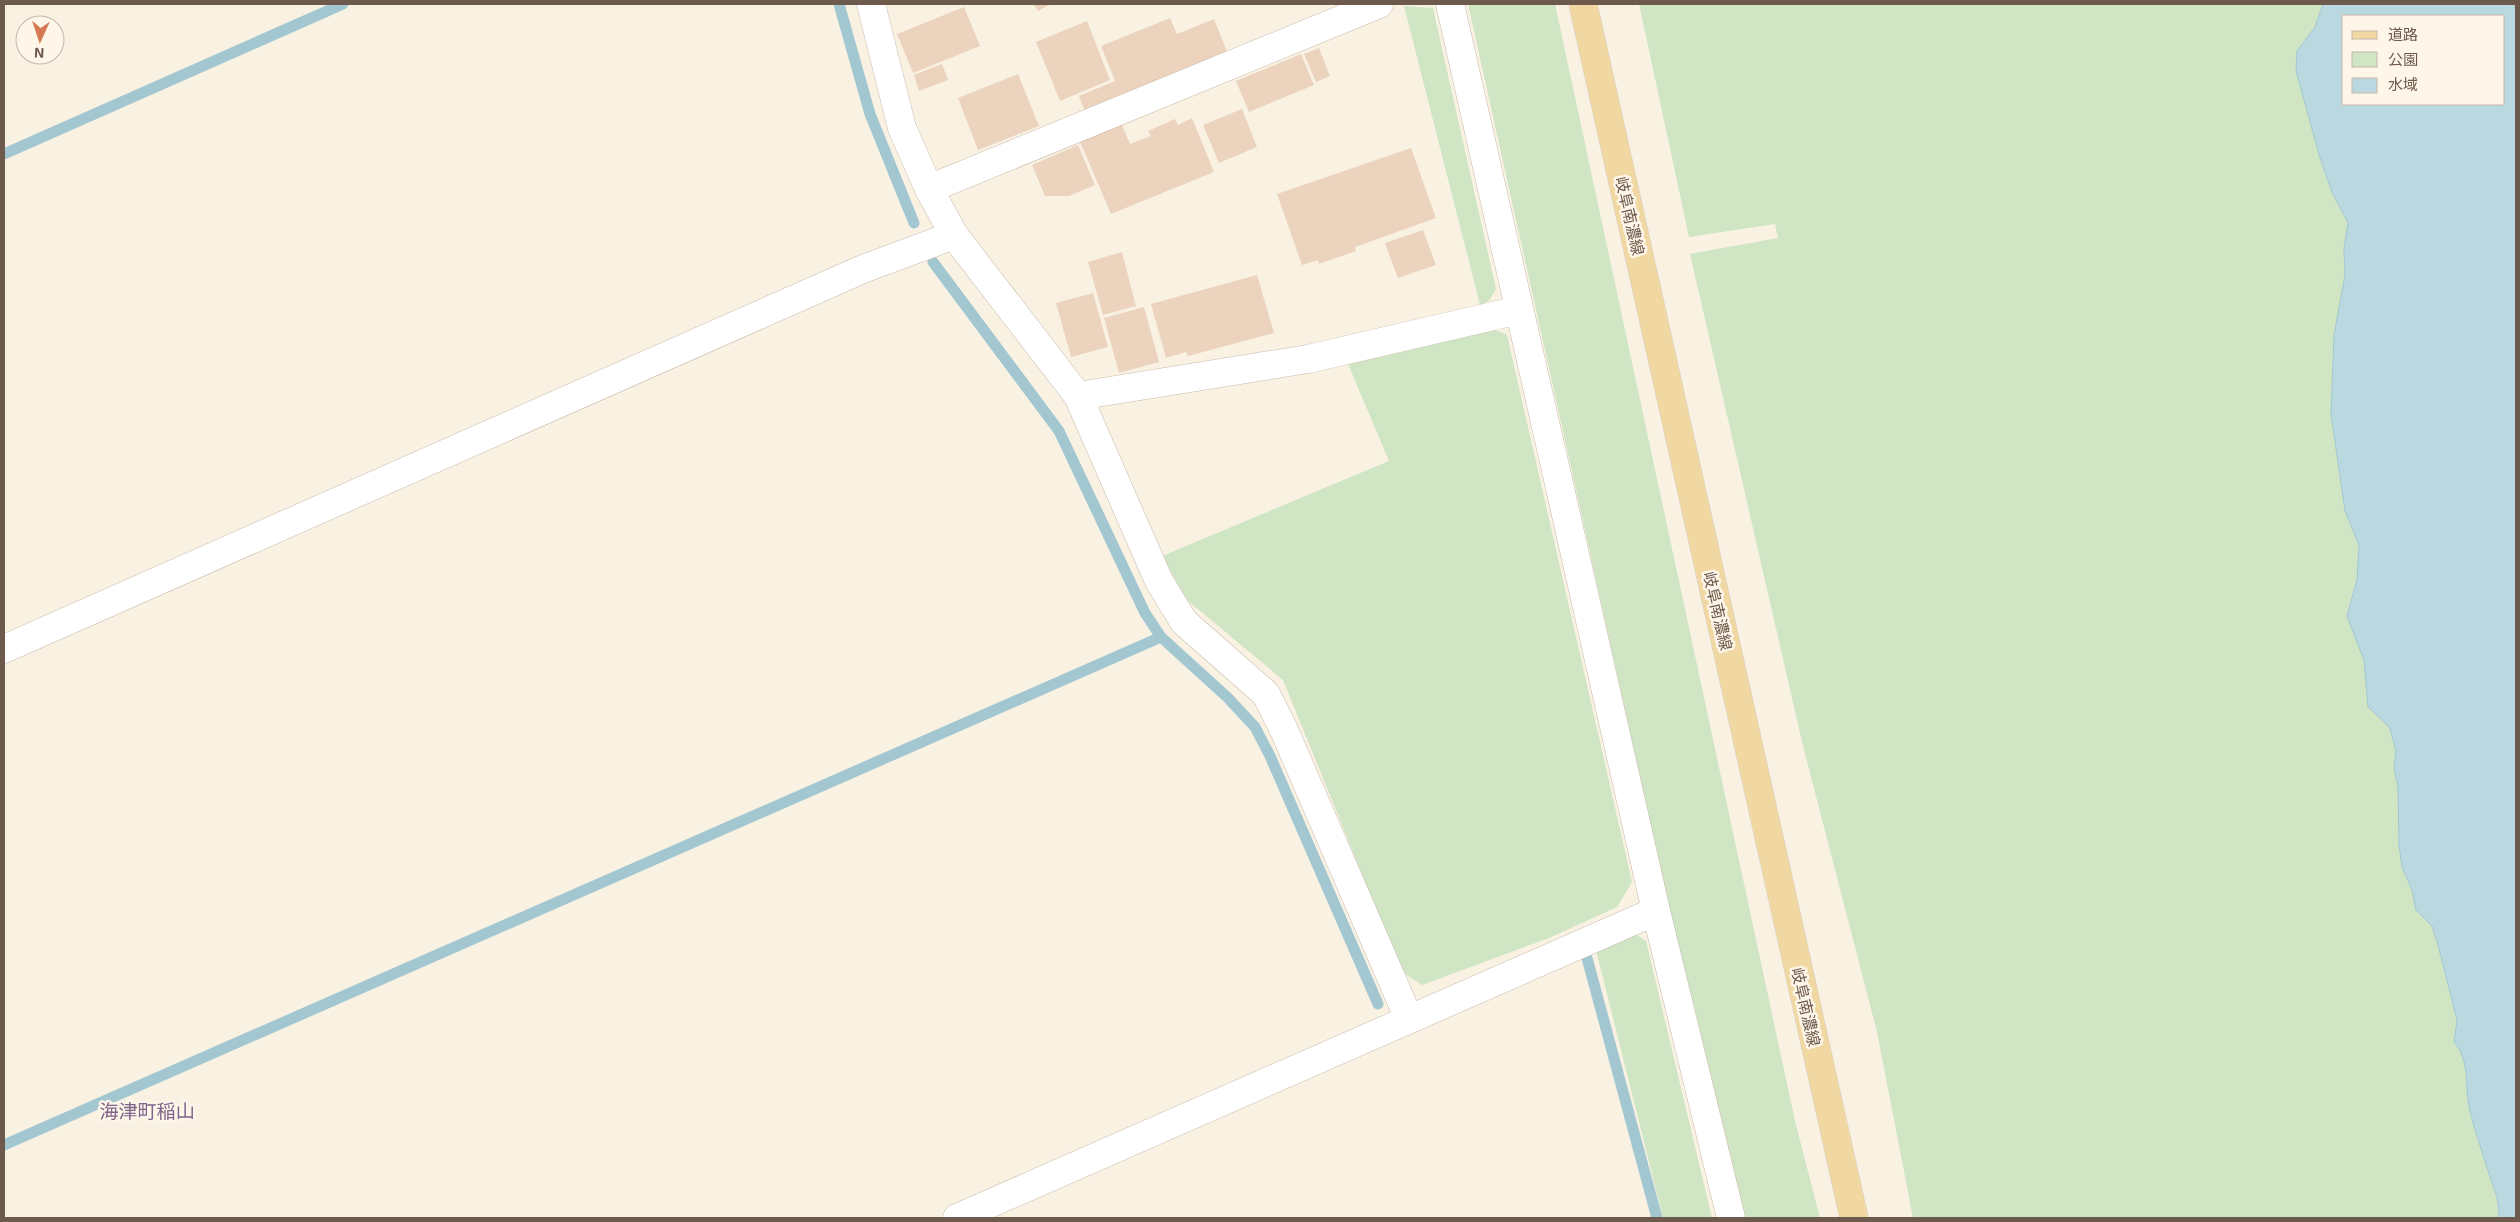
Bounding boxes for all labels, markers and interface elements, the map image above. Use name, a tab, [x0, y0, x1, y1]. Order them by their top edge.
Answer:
north arrow	[15, 15, 65, 65]
legend	[2342, 15, 2505, 105]
text: 道路	[2388, 25, 2418, 43]
text: N	[34, 45, 45, 62]
text: 公園	[2388, 50, 2418, 68]
text: 水域	[2388, 75, 2418, 93]
street label: 岐阜南濃線	[1612, 175, 1649, 257]
street label: 岐阜南濃線	[1700, 570, 1737, 652]
street label: 岐阜南濃線	[1788, 966, 1825, 1048]
district label: 海津町稲山	[99, 1099, 195, 1122]

